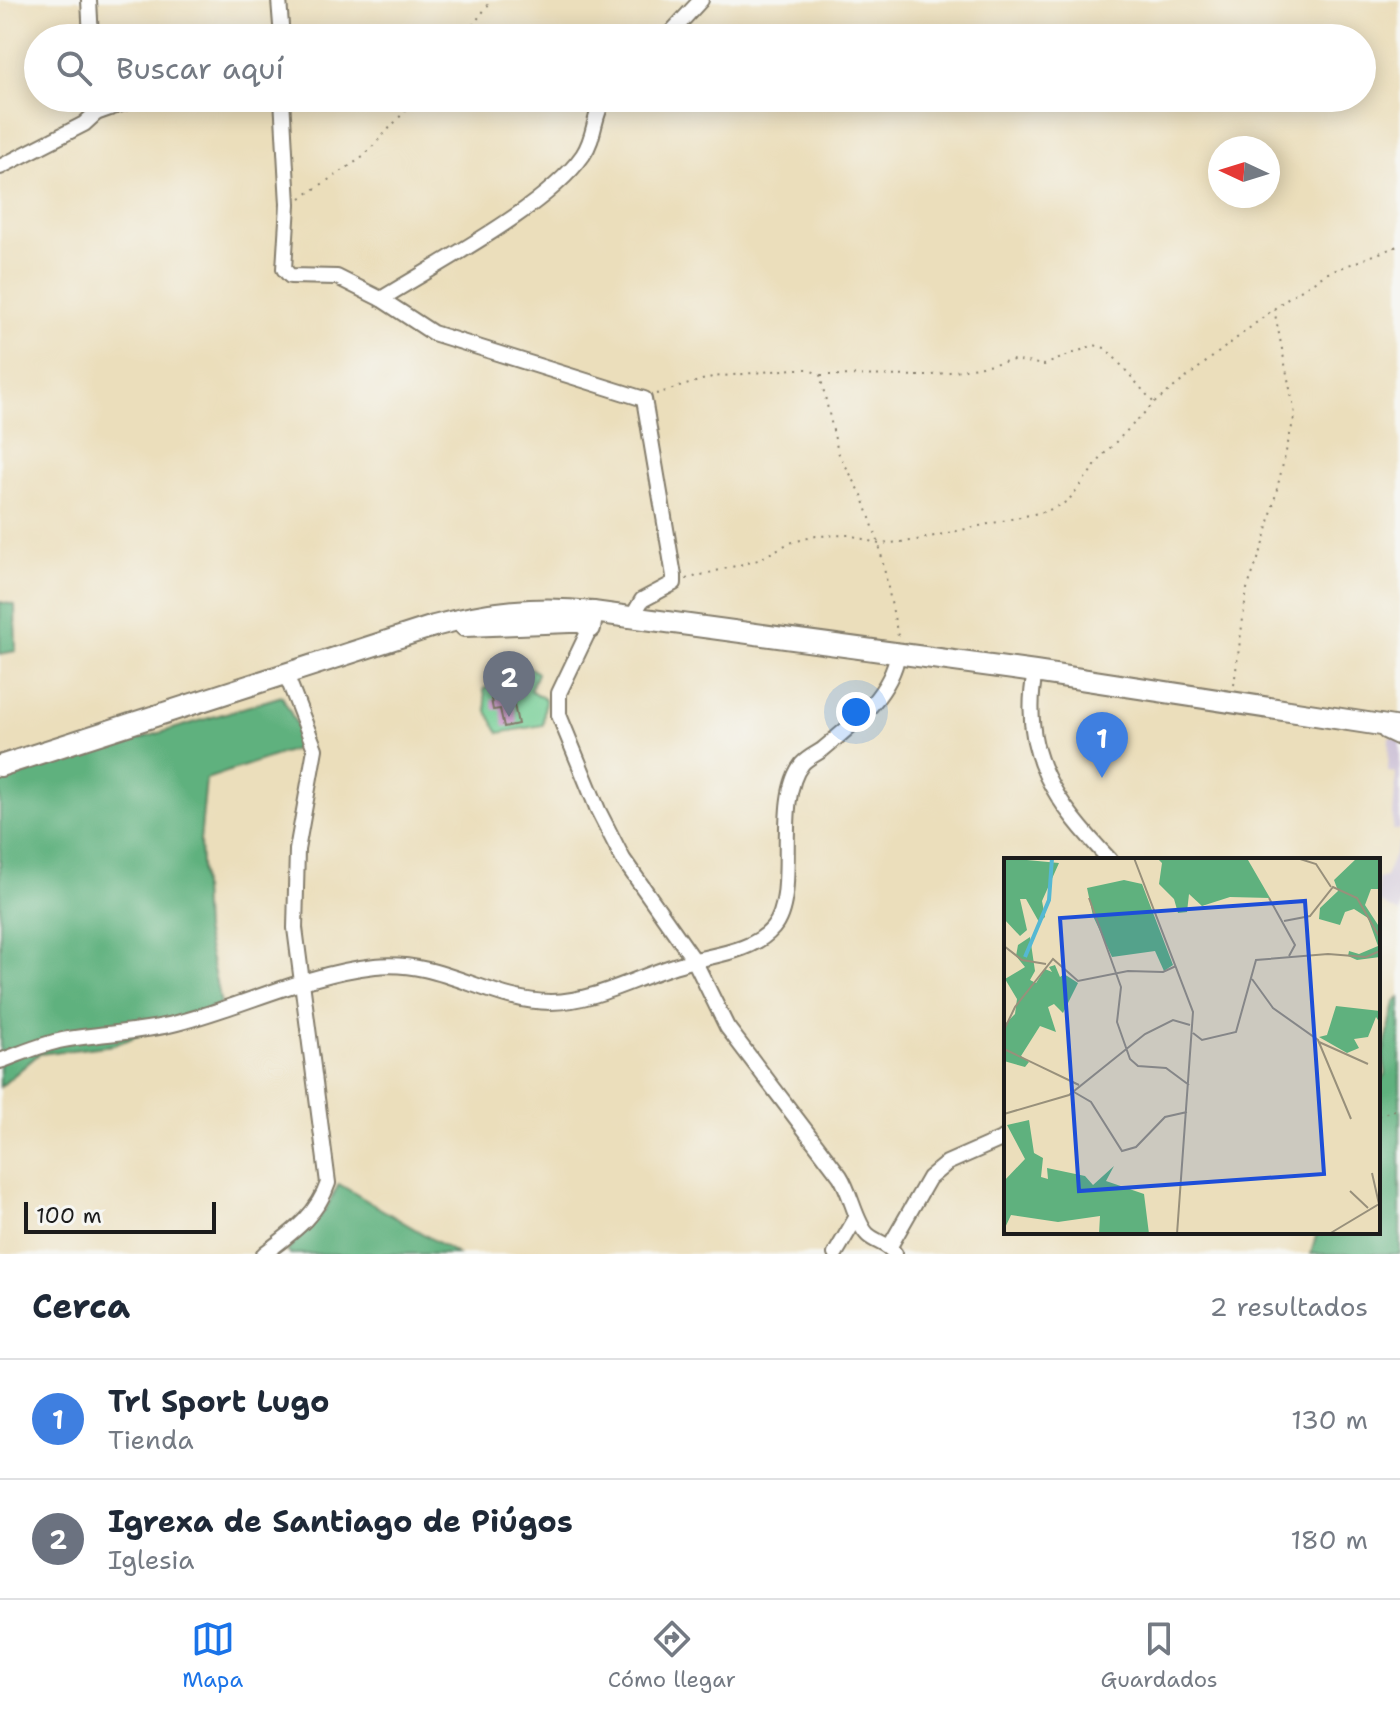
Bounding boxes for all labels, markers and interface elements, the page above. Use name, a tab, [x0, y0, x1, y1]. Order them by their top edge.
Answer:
search box	[24, 24, 1376, 112]
icon: search	[52, 46, 96, 90]
text: Buscar aquí	[116, 48, 284, 89]
north arrow	[1208, 136, 1280, 208]
pin: 2	[483, 651, 535, 717]
your location	[836, 692, 876, 732]
pin: 1	[1076, 712, 1128, 778]
inset map	[1004, 858, 1380, 1234]
scale bar	[24, 1198, 216, 1234]
text: 100 m	[36, 1201, 102, 1230]
text: Cerca	[32, 1283, 130, 1329]
text: 2 resultados	[1209, 1289, 1368, 1324]
text: Trl Sport Lugo	[108, 1381, 330, 1422]
text: 1	[52, 1402, 64, 1437]
text: 130 m	[1291, 1402, 1368, 1437]
text: Tienda	[108, 1422, 194, 1457]
text: Igrexa de Santiago de Piúgos	[108, 1501, 573, 1542]
text: 2	[49, 1522, 67, 1557]
text: 180 m	[1290, 1522, 1368, 1557]
text: Iglesia	[108, 1542, 194, 1577]
tab: Mapa	[182, 1617, 243, 1694]
tab: Cómo llegar	[608, 1617, 736, 1694]
tab: Guardados	[1101, 1617, 1218, 1694]

